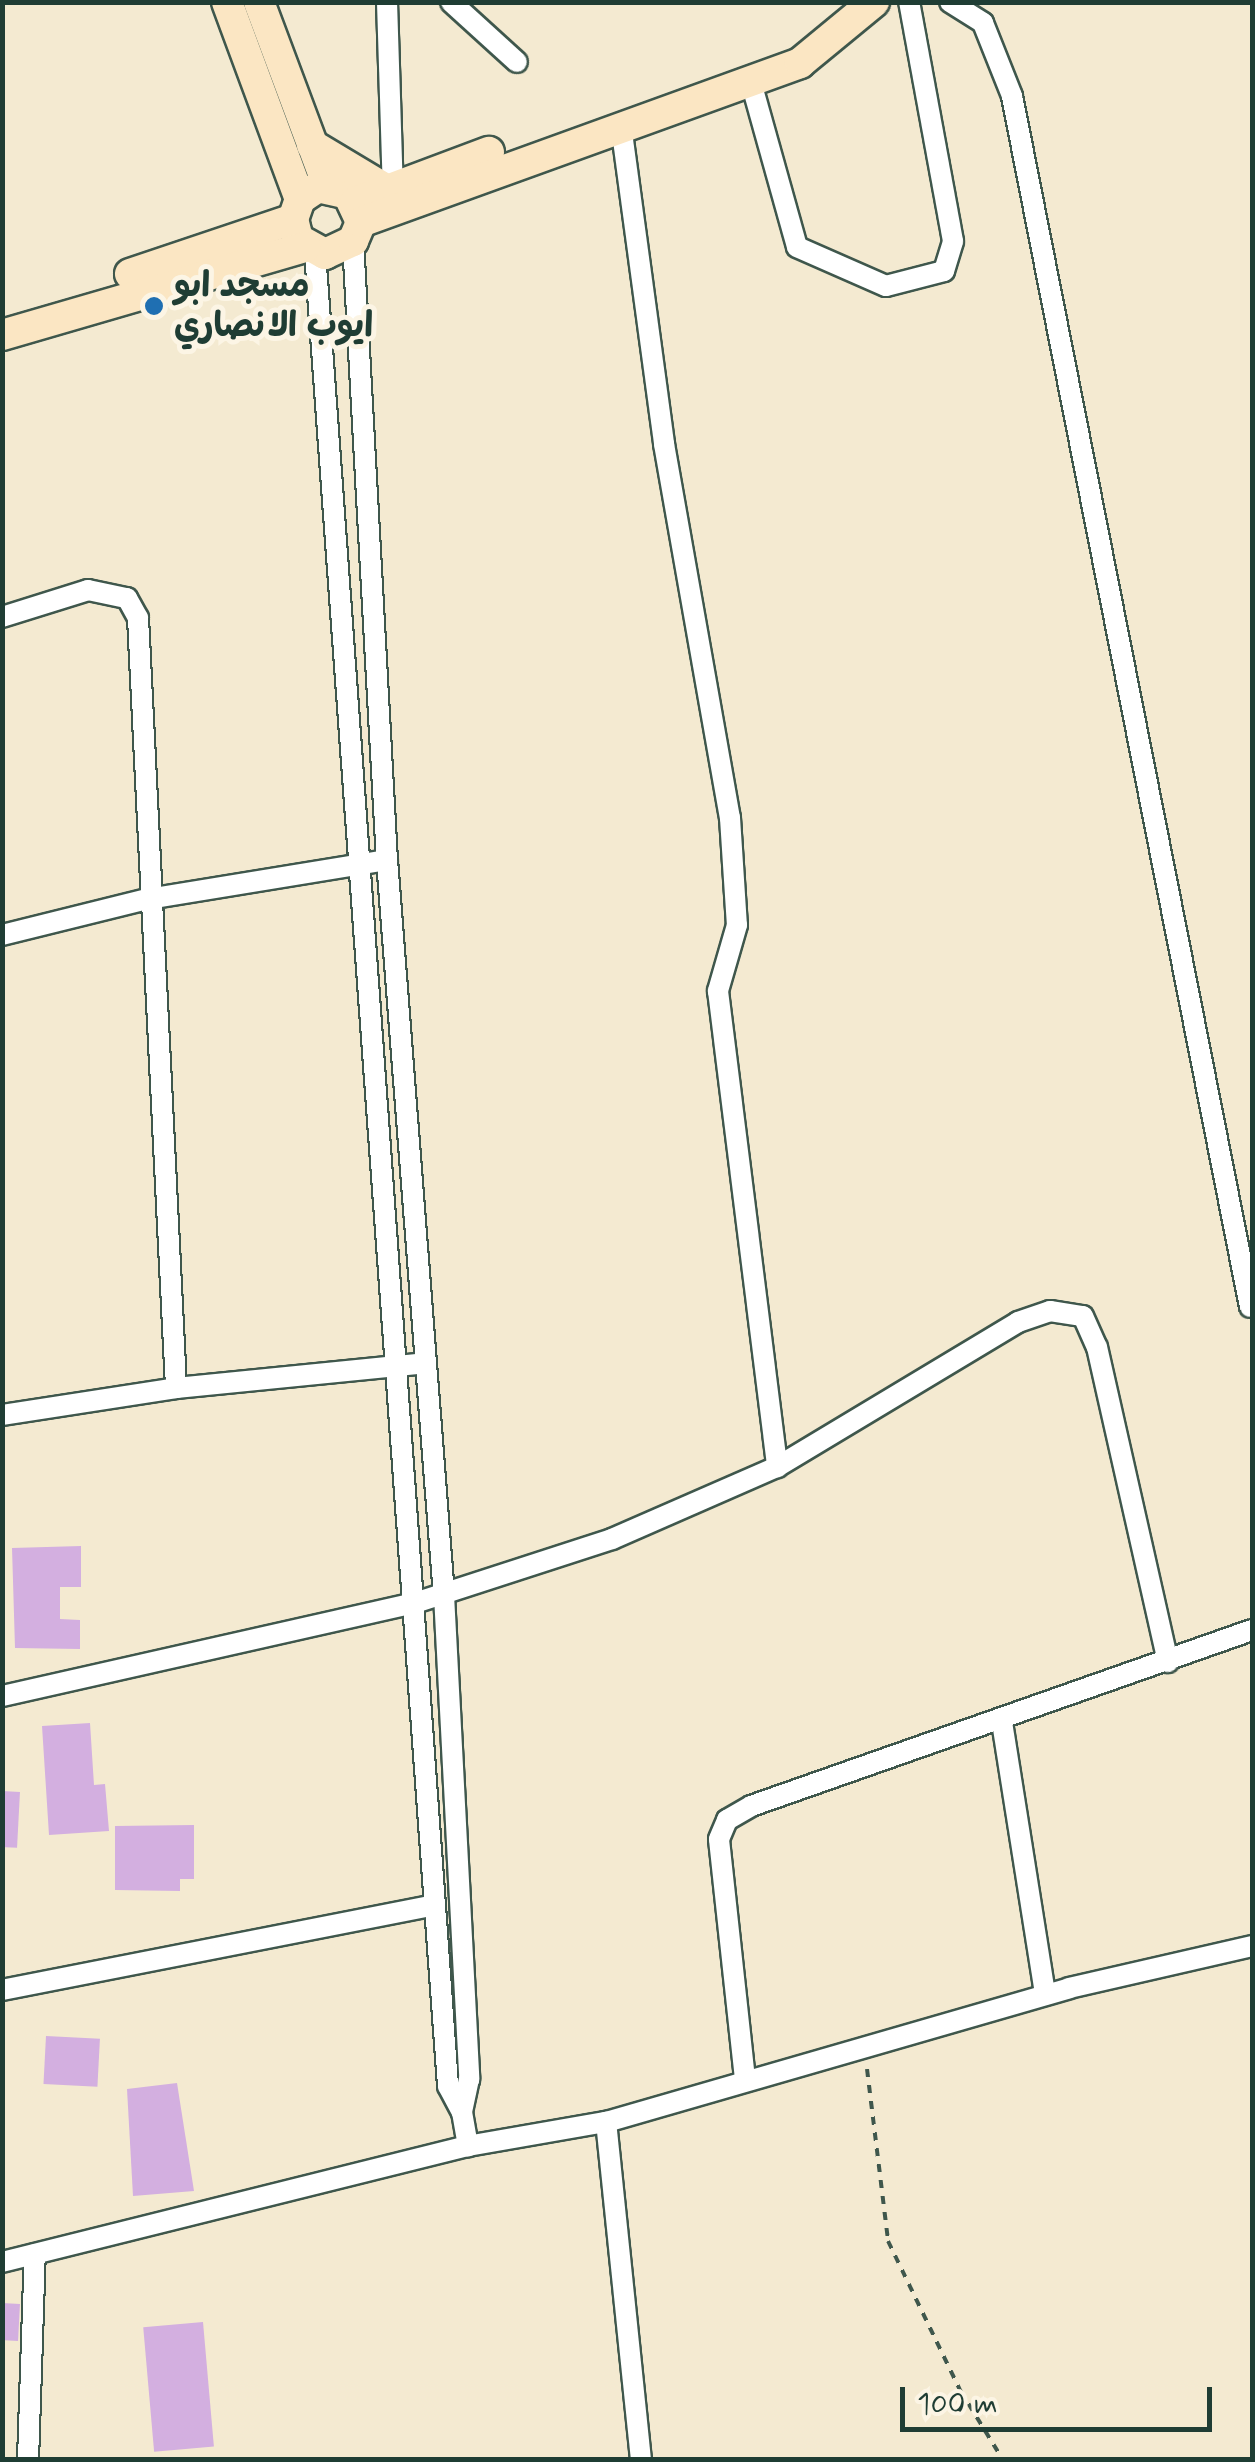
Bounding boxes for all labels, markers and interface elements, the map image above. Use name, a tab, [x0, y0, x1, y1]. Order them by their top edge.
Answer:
place label: مسجد ابو ايوب الانصاري	[174, 265, 373, 347]
marker: مسجد ابو ايوب الانصاري	[143, 295, 165, 317]
scale bar	[905, 2367, 1218, 2429]
text: 100 m	[917, 2385, 998, 2424]

